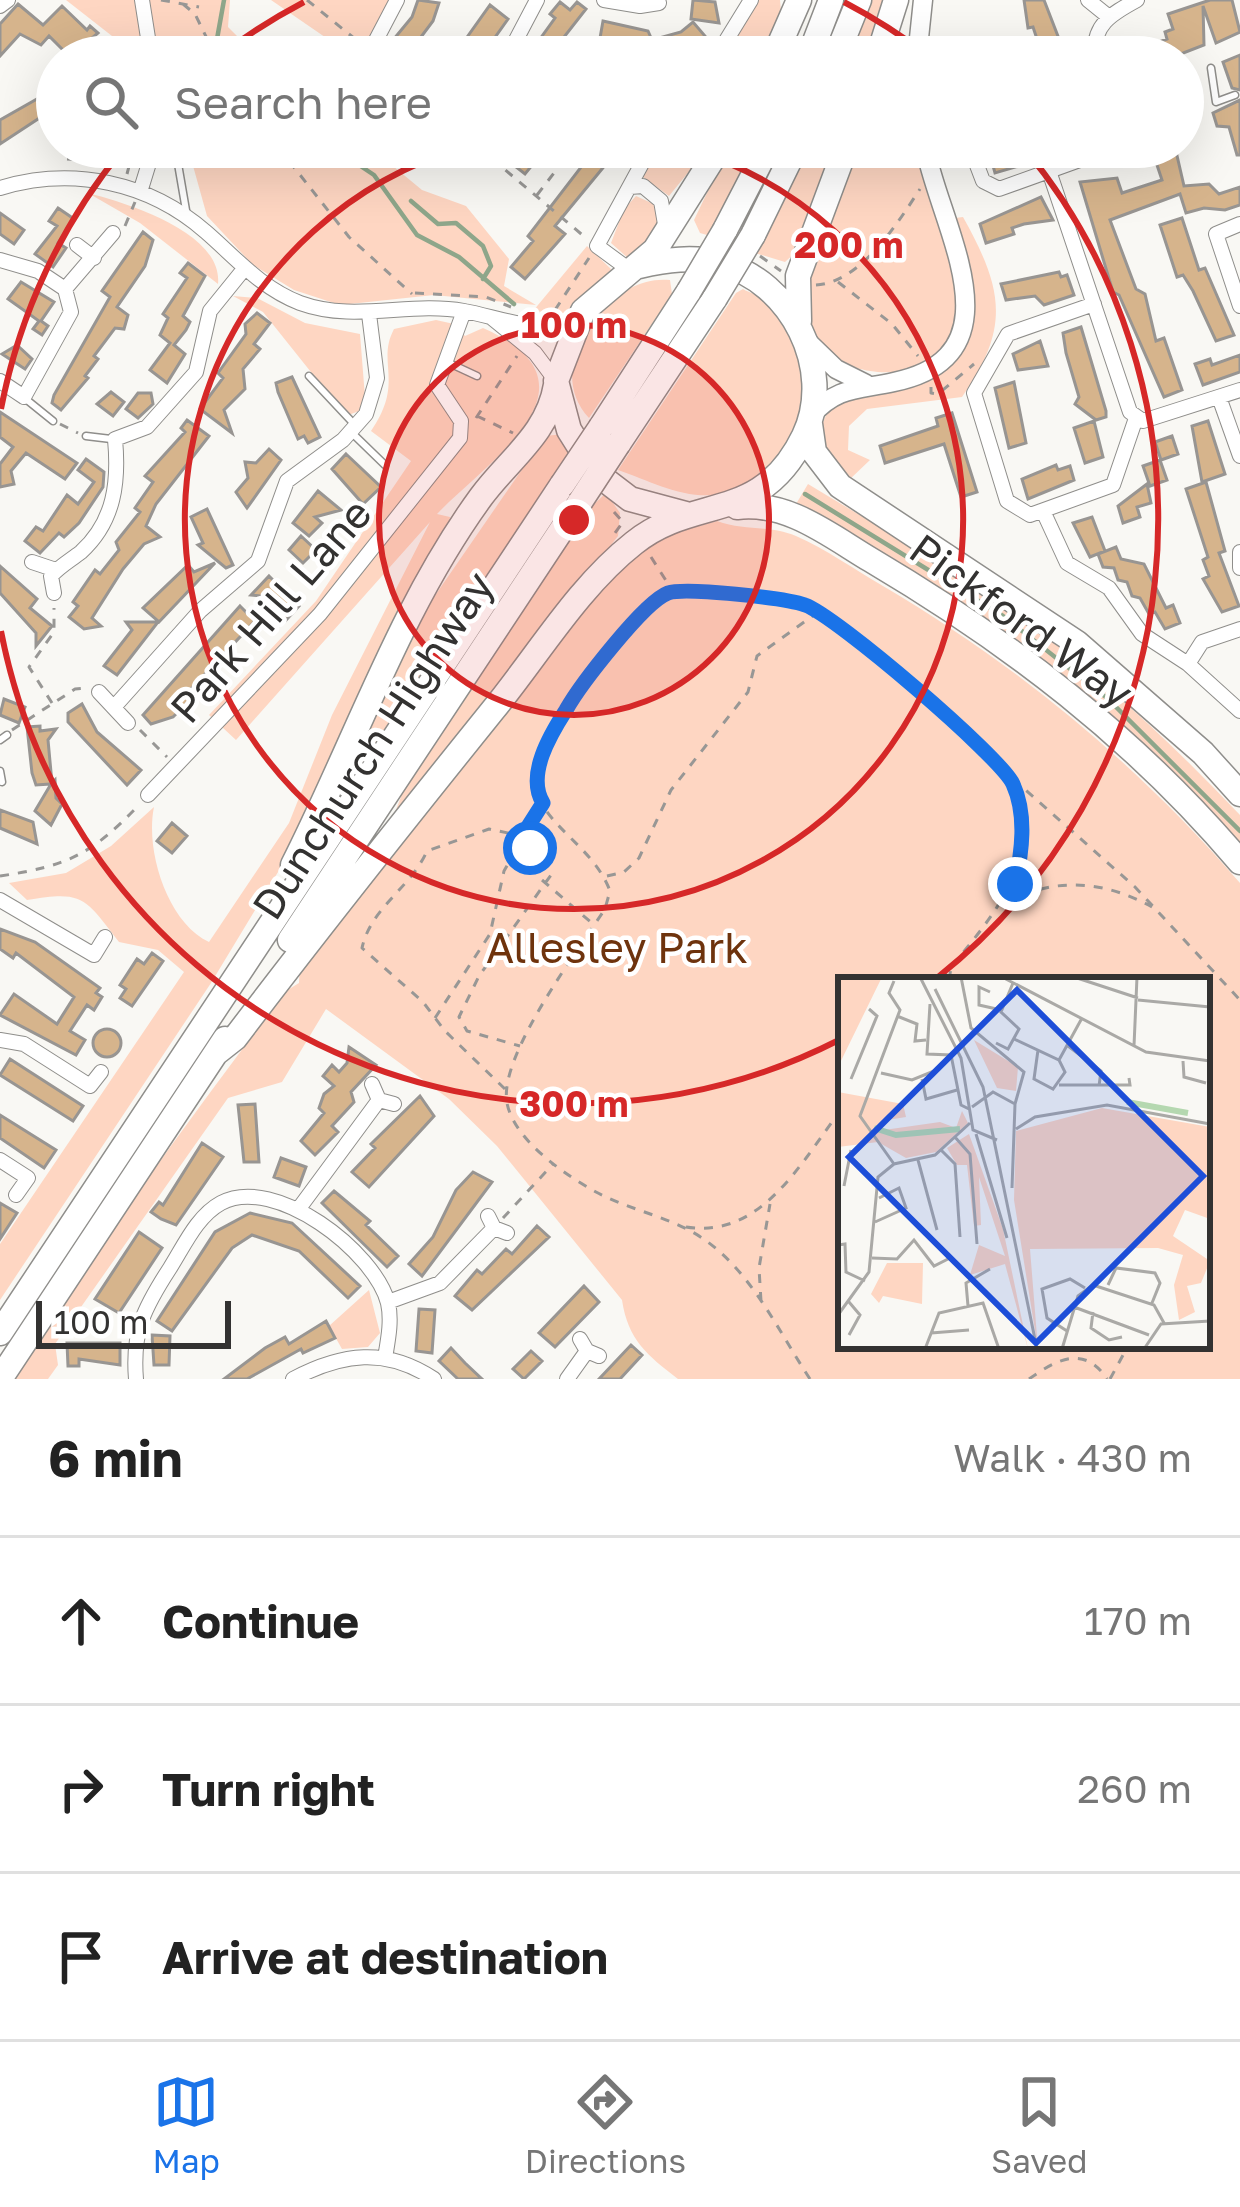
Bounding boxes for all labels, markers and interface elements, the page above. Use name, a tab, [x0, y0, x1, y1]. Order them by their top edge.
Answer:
search box	[36, 36, 1204, 168]
icon: search	[78, 69, 144, 135]
text: Search here	[174, 75, 432, 129]
text: 200 m	[794, 223, 904, 266]
text: 100 m	[521, 303, 627, 346]
street label: Park Hill Lane	[159, 488, 381, 732]
centre of rings	[553, 499, 595, 541]
street label: Pickford Way	[901, 523, 1143, 717]
street label: Dunchurch Highway	[241, 562, 503, 928]
route start	[503, 821, 557, 875]
route end	[988, 857, 1042, 911]
park label: Allesley Park	[486, 922, 748, 972]
inset map	[838, 977, 1210, 1349]
text: 300 m	[519, 1082, 629, 1125]
scale bar	[36, 1295, 231, 1348]
text: 100 m	[54, 1302, 148, 1341]
text: 6 min	[48, 1427, 183, 1488]
text: Walk · 430 m	[953, 1434, 1192, 1481]
icon: ahead	[48, 1588, 114, 1654]
text: Continue	[162, 1594, 359, 1648]
text: 170 m	[1084, 1597, 1192, 1644]
icon: right	[48, 1756, 114, 1822]
text: Turn right	[162, 1762, 375, 1816]
text: 260 m	[1077, 1765, 1192, 1812]
icon: arrive	[48, 1924, 114, 1990]
text: Arrive at destination	[162, 1930, 608, 1984]
tab: Map	[153, 2069, 220, 2180]
tab: Directions	[525, 2069, 686, 2180]
tab: Saved	[991, 2069, 1087, 2180]

